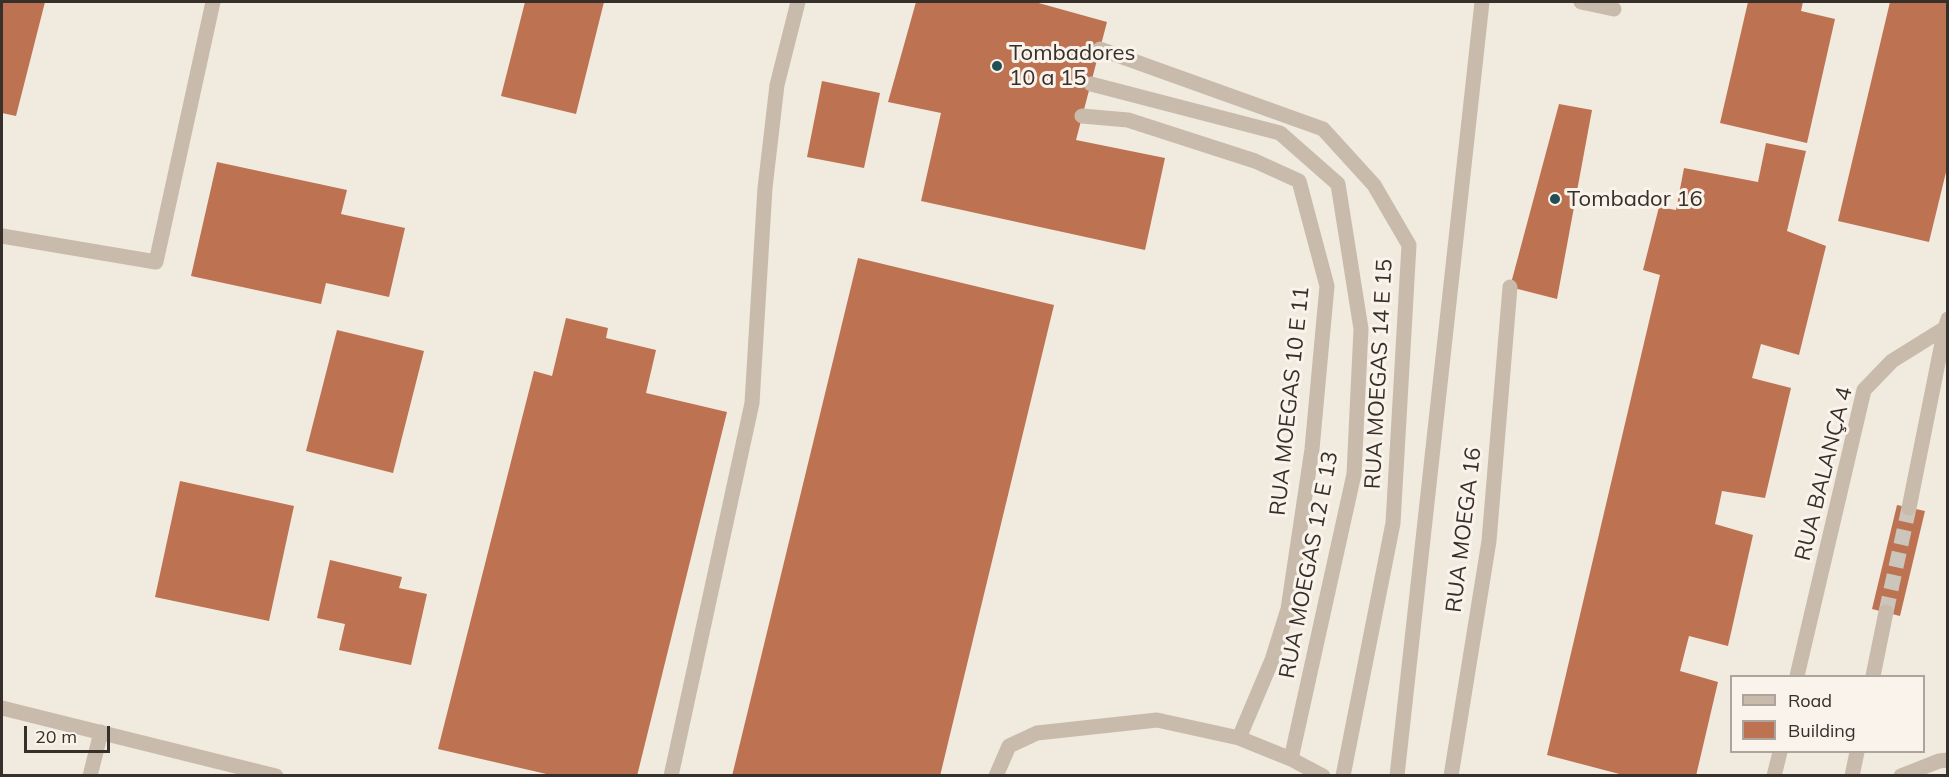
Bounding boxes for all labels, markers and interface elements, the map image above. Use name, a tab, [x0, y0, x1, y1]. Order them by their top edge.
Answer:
place label: Tombadores 10 a 15	[1009, 40, 1135, 92]
marker: Tombadores 10 a 15	[990, 59, 1004, 73]
place label: Tombador 16	[1567, 186, 1703, 212]
marker: Tombador 16	[1548, 192, 1562, 206]
street label: RUA MOEGAS 14 E 15	[1360, 258, 1398, 490]
street label: RUA MOEGAS 10 E 11	[1265, 285, 1315, 517]
street label: RUA BALANÇA 4	[1790, 384, 1858, 564]
street label: RUA MOEGA 16	[1441, 446, 1487, 614]
street label: RUA MOEGAS 12 E 13	[1274, 449, 1344, 681]
legend	[1730, 675, 1925, 753]
text: Road	[1788, 689, 1832, 712]
scale bar	[27, 714, 112, 752]
text: Building	[1788, 719, 1856, 742]
text: 20 m	[35, 725, 77, 748]

